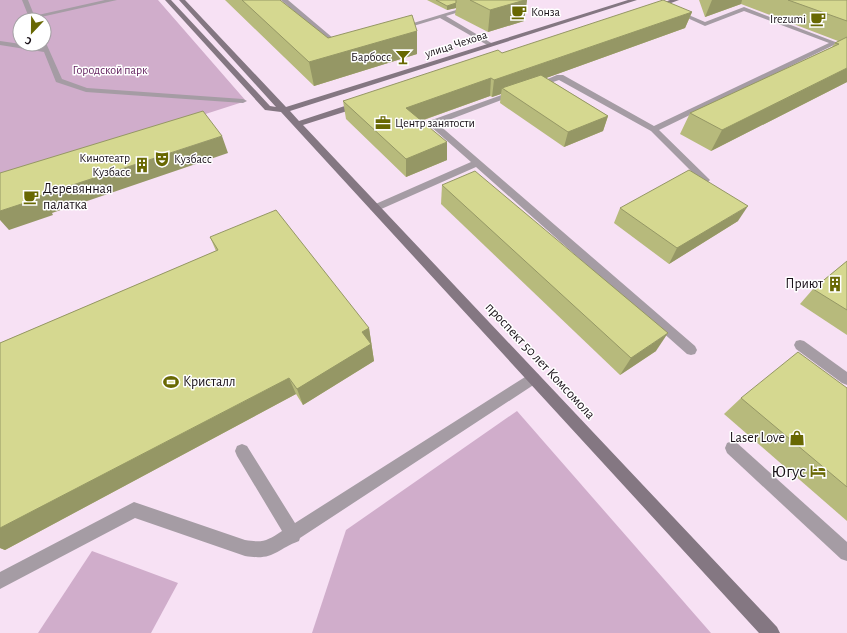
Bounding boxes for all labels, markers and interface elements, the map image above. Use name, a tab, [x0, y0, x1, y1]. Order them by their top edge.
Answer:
cafe icon: Конза	[510, 3, 528, 21]
place label: Конза	[531, 6, 561, 18]
cafe icon: Irezumi	[809, 10, 827, 28]
north arrow	[12, 12, 52, 52]
place label: Irezumi	[770, 13, 806, 25]
street label: улица Чехова	[422, 28, 489, 61]
text: С	[24, 35, 33, 47]
bar icon: Барбосс	[394, 48, 412, 66]
place label: Барбосс	[351, 51, 391, 63]
park label: Городской парк	[73, 64, 148, 76]
office icon: Центр занятости	[374, 114, 392, 132]
place label: Центр занятости	[395, 117, 475, 129]
theatre icon: Кузбасс	[153, 150, 171, 168]
place label: Кинотеатр Кузбасс	[79, 152, 130, 179]
place label: Кузбасс	[174, 153, 212, 166]
building icon: Кинотеатр Кузбасс	[133, 156, 151, 174]
place label: Деревянная палатка	[43, 182, 112, 212]
cafe icon: Деревянная палатка	[22, 188, 40, 206]
building icon: Приют	[826, 275, 844, 293]
place label: Приют	[785, 277, 824, 291]
street label: проспект 50 лет Комсомола	[482, 300, 598, 422]
sports icon: Кристалл	[162, 373, 180, 391]
place label: Кристалл	[183, 375, 236, 389]
shop icon: Laser Love	[788, 429, 806, 447]
place label: Laser Love	[730, 431, 785, 445]
hotel icon: Югус	[809, 462, 827, 480]
place label: Югус	[771, 463, 806, 481]

